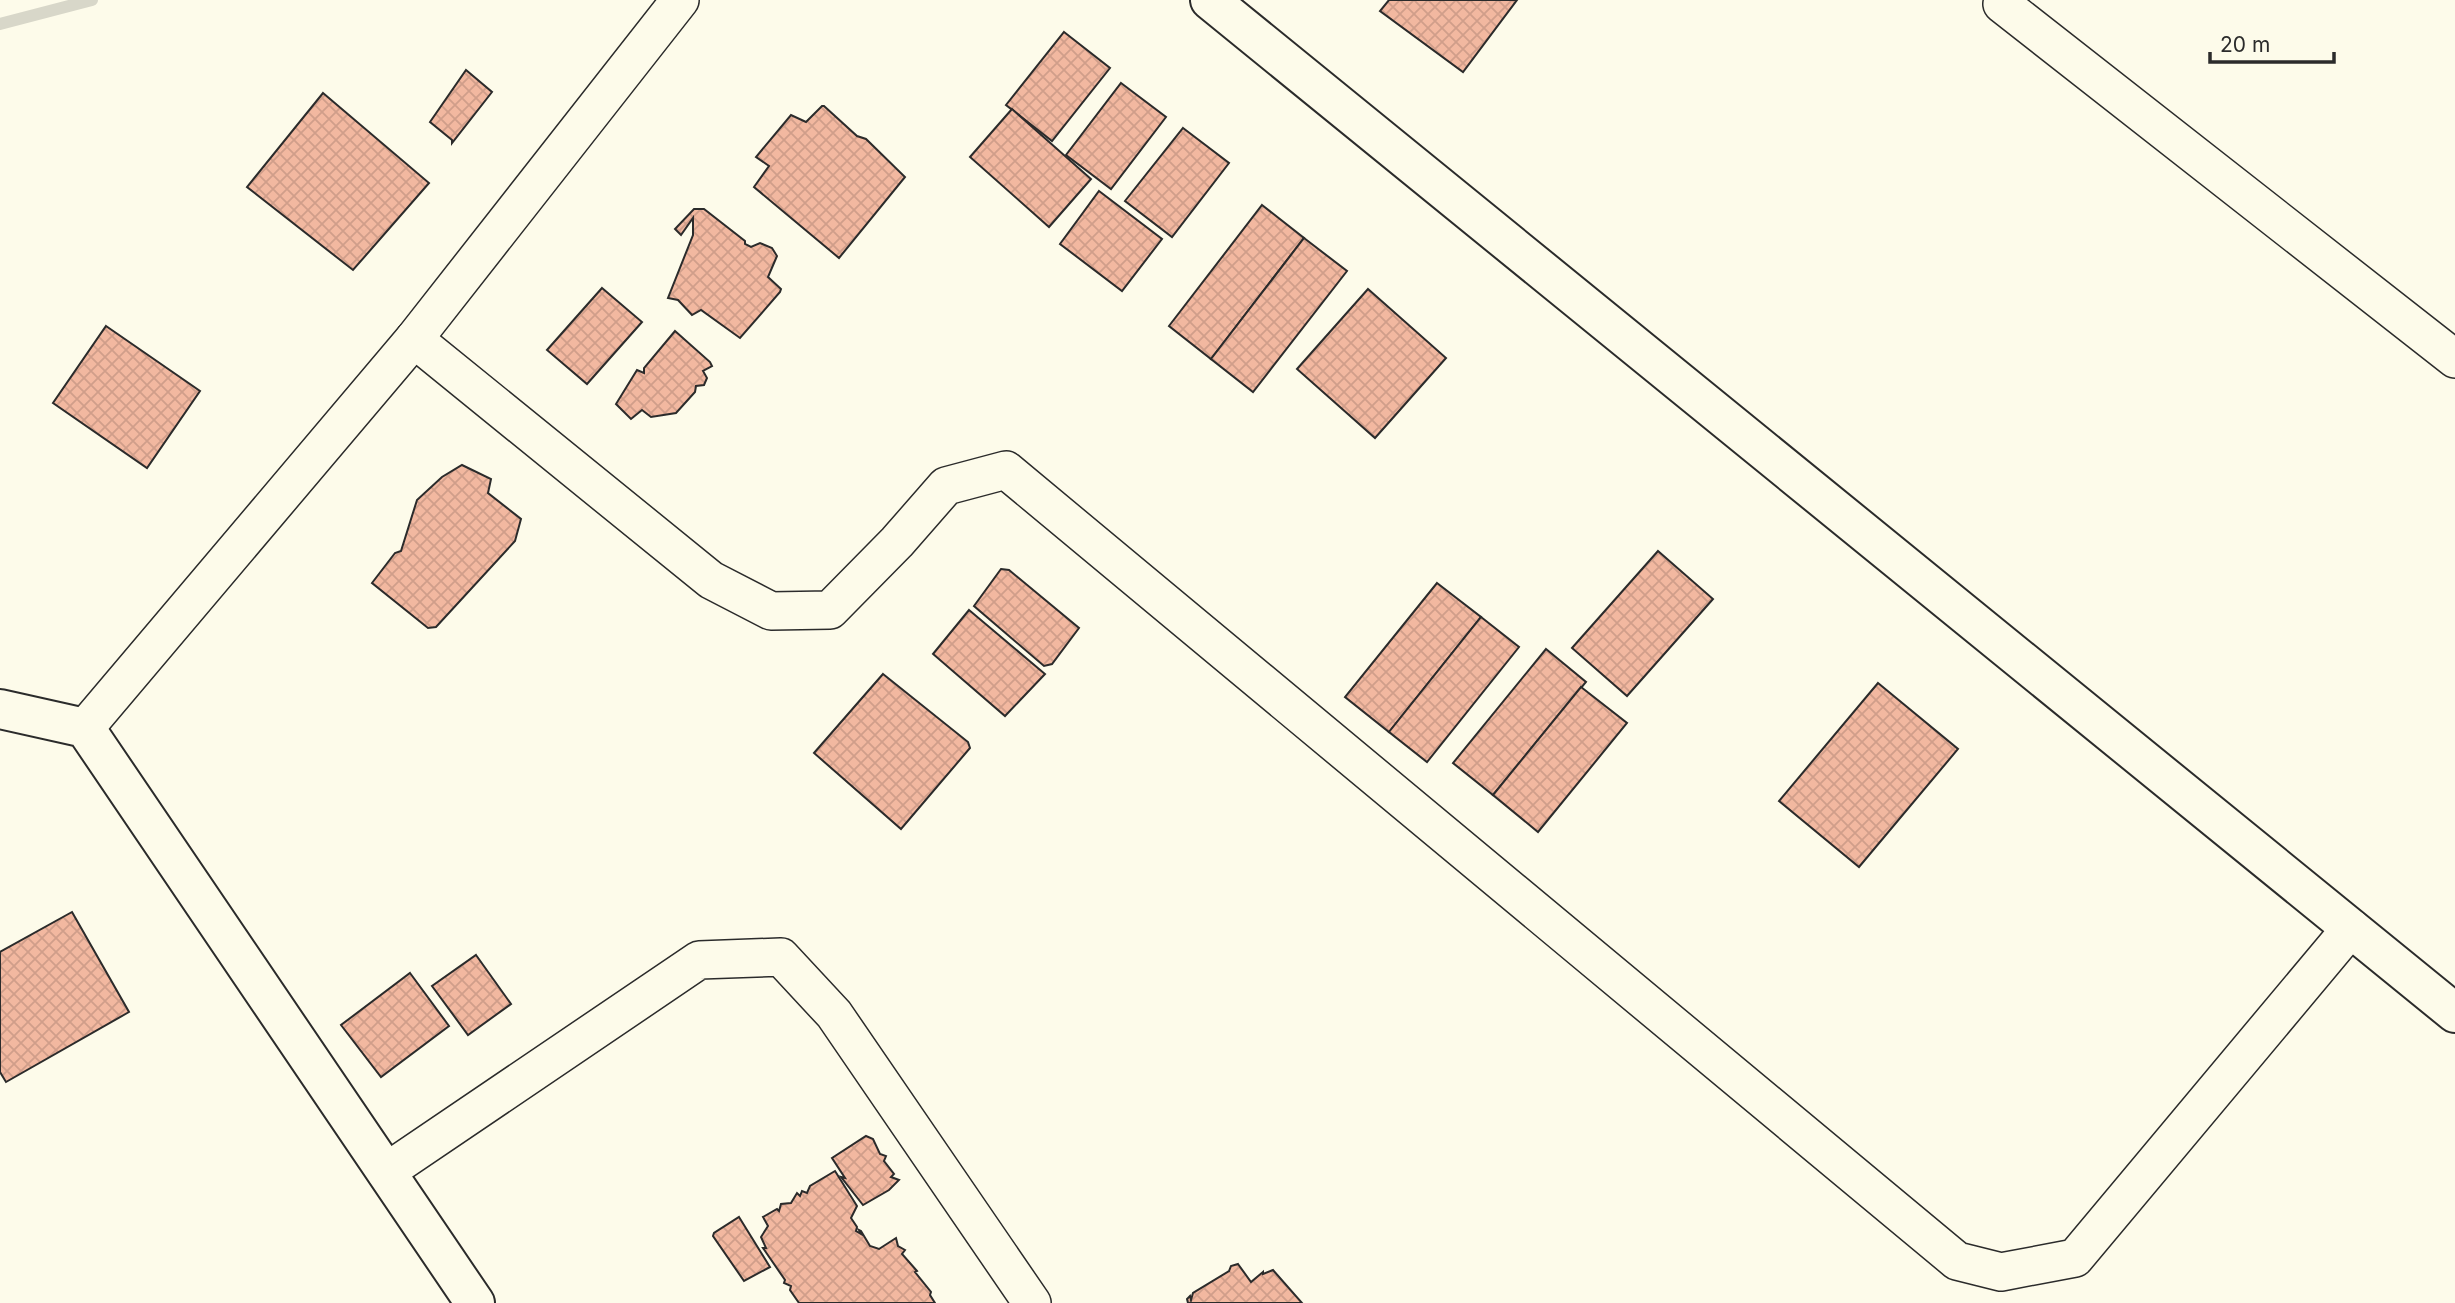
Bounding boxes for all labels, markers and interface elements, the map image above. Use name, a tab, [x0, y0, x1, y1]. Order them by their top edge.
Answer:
scale bar	[2210, 21, 2334, 65]
text: 20 m	[2220, 32, 2270, 57]

